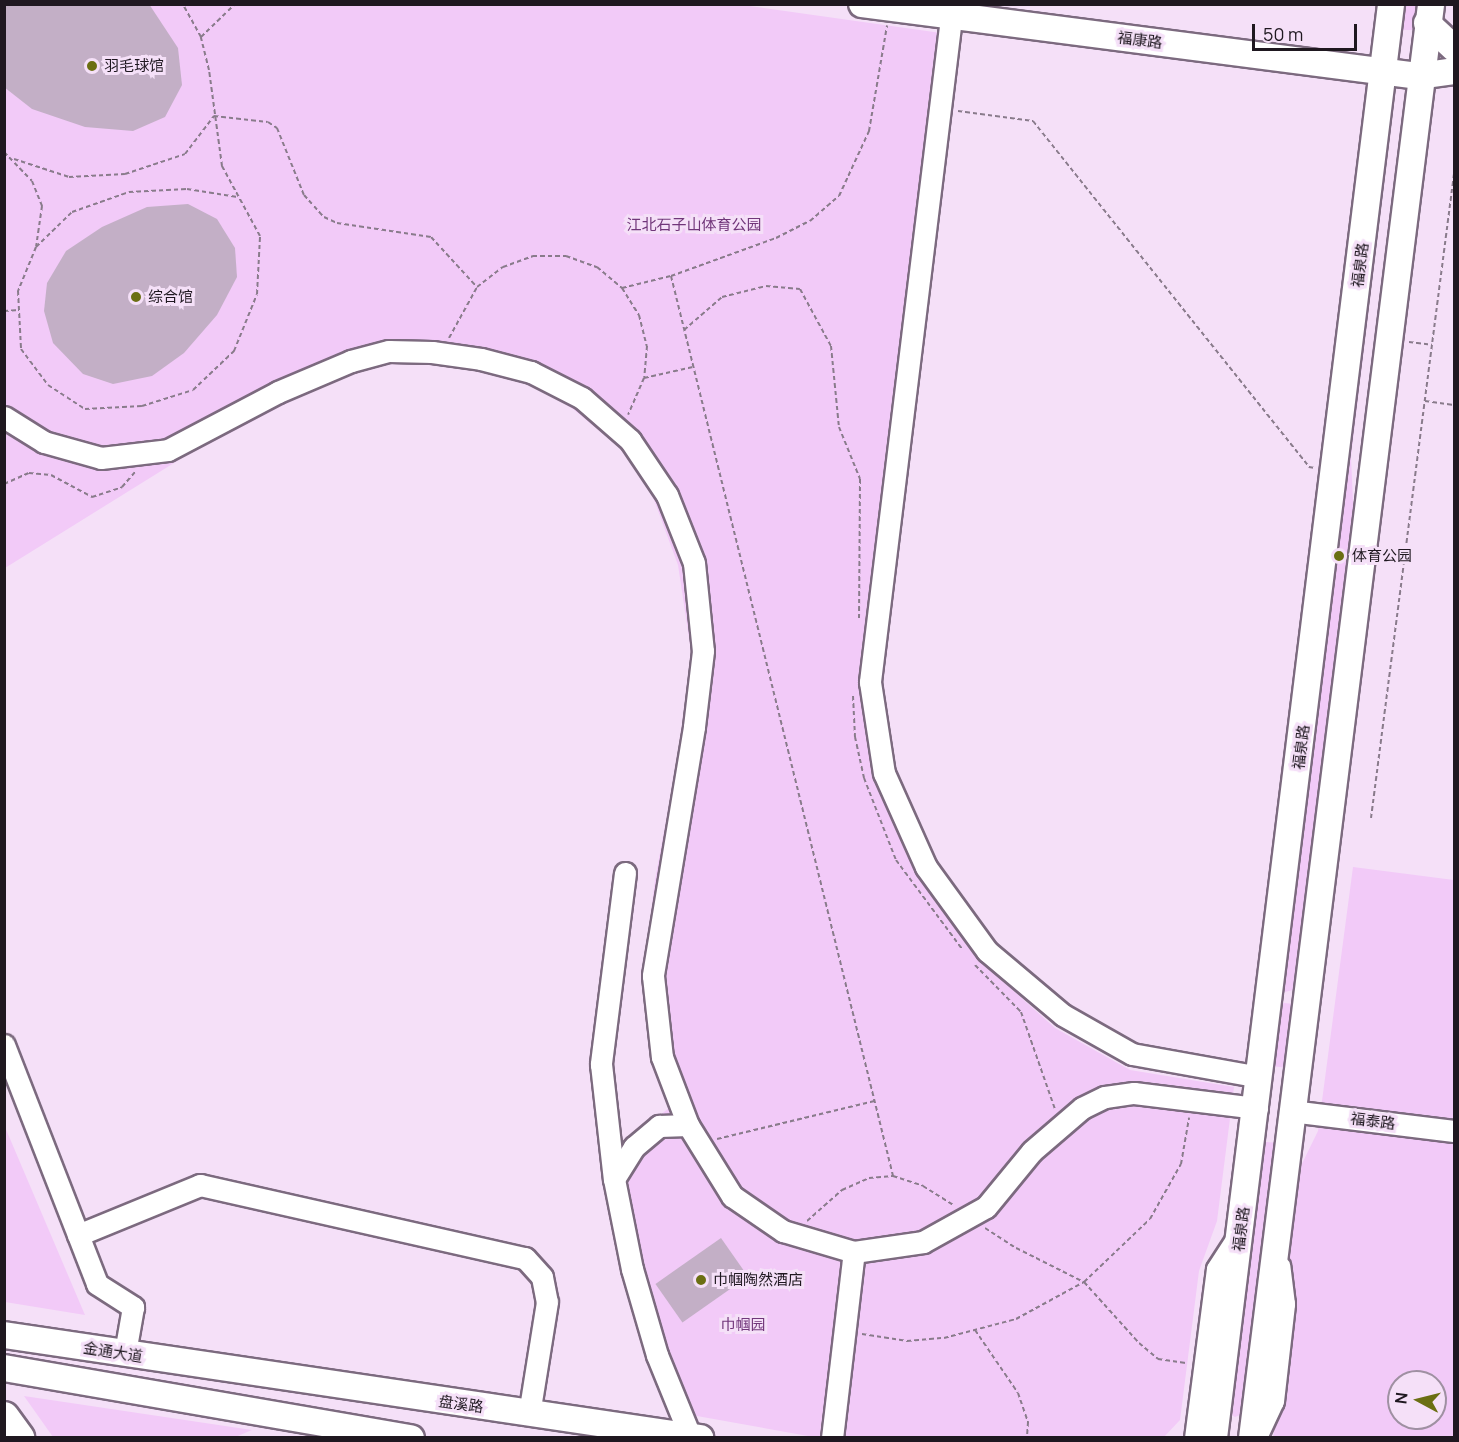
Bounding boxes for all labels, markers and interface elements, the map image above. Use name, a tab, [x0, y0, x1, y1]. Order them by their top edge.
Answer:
scale bar	[1255, 12, 1360, 50]
text: 50 m	[1263, 22, 1303, 46]
street label: 福康路	[1117, 28, 1163, 52]
place label: 羽毛球馆	[104, 57, 164, 75]
marker: 羽毛球馆	[85, 59, 99, 73]
park label: 江北石子山体育公园	[627, 216, 761, 234]
street label: 福泉路	[1348, 242, 1372, 288]
place label: 综合馆	[148, 288, 193, 306]
marker: 综合馆	[129, 290, 143, 304]
marker: 体育公园	[1330, 547, 1348, 565]
place label: 体育公园	[1352, 547, 1412, 565]
street label: 福泉路	[1289, 724, 1313, 770]
street label: 福泰路	[1350, 1109, 1396, 1133]
street label: 福泉路	[1229, 1206, 1253, 1252]
place label: 巾帼陶然酒店	[713, 1271, 803, 1289]
marker: 巾帼陶然酒店	[694, 1273, 708, 1287]
park label: 巾帼园	[721, 1316, 765, 1334]
street label: 金通大道	[82, 1338, 144, 1366]
north arrow	[1387, 1370, 1447, 1430]
text: N	[1390, 1391, 1413, 1405]
street label: 盘溪路	[437, 1392, 485, 1416]

